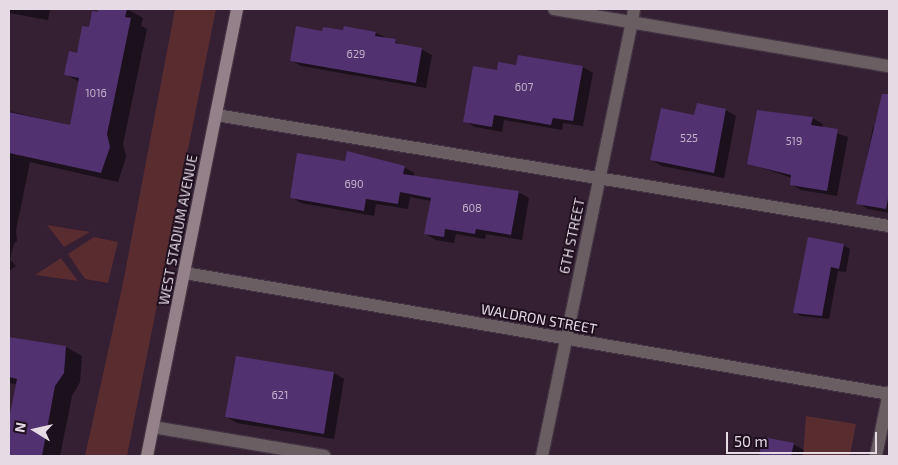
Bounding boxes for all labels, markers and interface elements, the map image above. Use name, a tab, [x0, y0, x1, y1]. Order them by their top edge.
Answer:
house number: 629	[347, 47, 365, 61]
house number: 607	[515, 80, 533, 94]
house number: 1016	[85, 86, 107, 100]
house number: 525	[680, 131, 698, 145]
house number: 519	[786, 134, 802, 148]
street label: WEST STADIUM AVENUE	[155, 153, 201, 307]
house number: 690	[344, 177, 364, 191]
street label: 6TH STREET	[556, 197, 588, 275]
house number: 608	[462, 201, 482, 215]
street label: WALDRON STREET	[480, 301, 598, 337]
house number: 621	[272, 388, 288, 402]
north arrow	[10, 405, 60, 455]
text: N	[10, 421, 29, 434]
scale bar	[728, 422, 879, 454]
text: 50 m	[734, 432, 768, 450]

